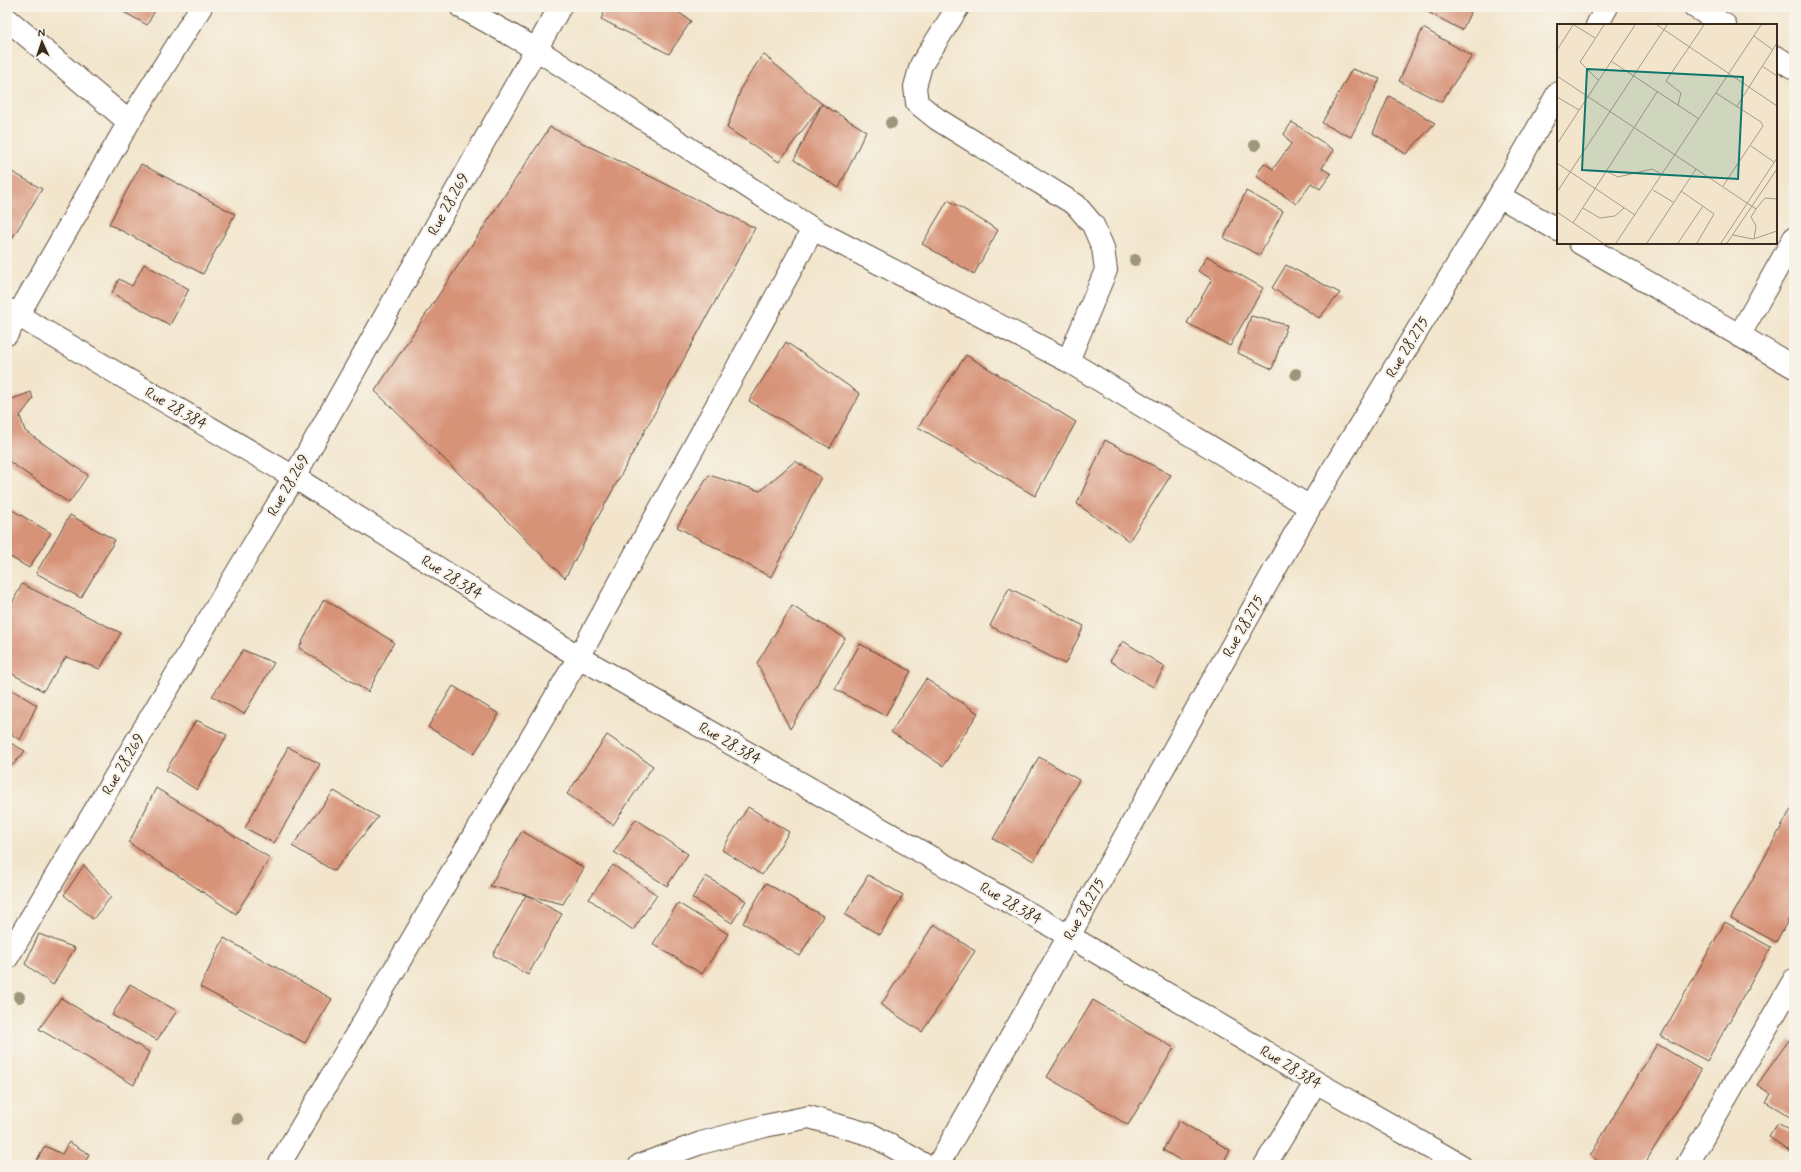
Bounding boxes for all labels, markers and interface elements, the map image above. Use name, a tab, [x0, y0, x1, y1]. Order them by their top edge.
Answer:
north arrow	[22, 22, 62, 62]
inset map	[1557, 24, 1777, 244]
text: N	[38, 26, 46, 40]
street label: Rue 28.269	[424, 170, 474, 239]
street label: Rue 28.275	[1382, 313, 1434, 382]
street label: Rue 28.384	[141, 383, 210, 435]
street label: Rue 28.269	[263, 451, 315, 520]
street label: Rue 28.384	[417, 551, 486, 605]
street label: Rue 28.275	[1219, 592, 1269, 661]
street label: Rue 28.384	[695, 718, 764, 770]
street label: Rue 28.269	[98, 730, 150, 799]
street label: Rue 28.275	[1060, 875, 1110, 944]
street label: Rue 28.384	[976, 878, 1045, 930]
street label: Rue 28.384	[1256, 1042, 1325, 1094]

